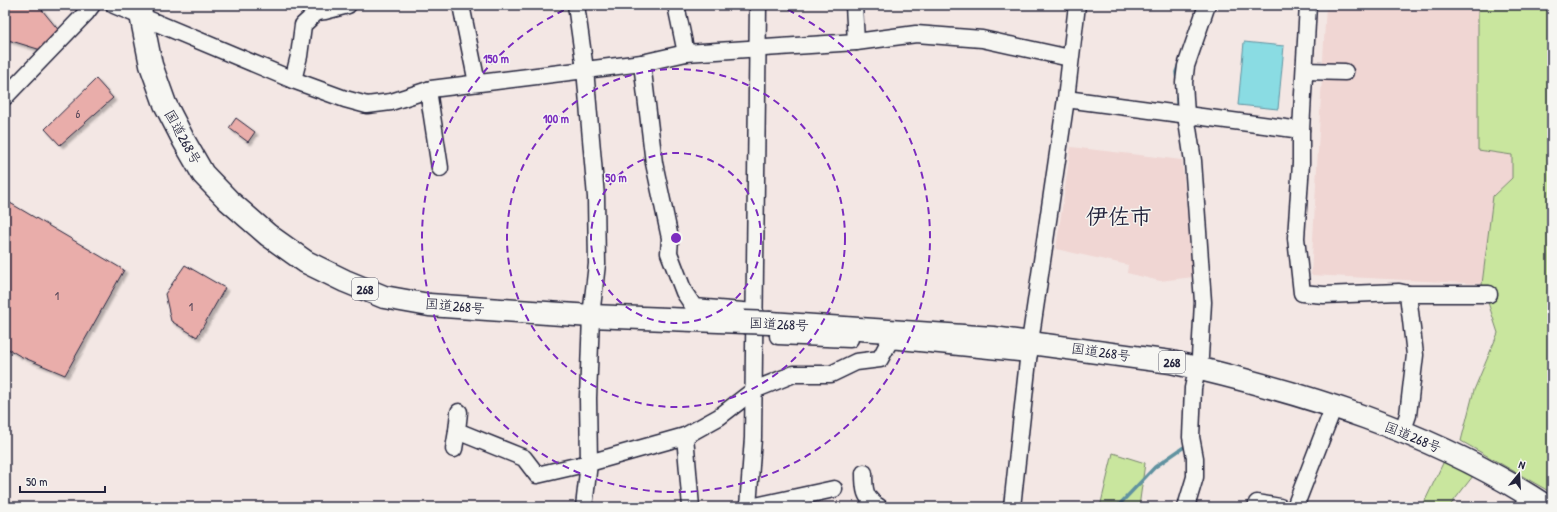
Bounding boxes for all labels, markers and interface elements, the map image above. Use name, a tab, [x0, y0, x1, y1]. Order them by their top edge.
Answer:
text: 150 m	[483, 50, 509, 67]
house number: 6	[76, 105, 81, 122]
street label: 国道268号	[161, 106, 206, 168]
text: 100 m	[543, 110, 569, 127]
text: 50 m	[605, 169, 627, 186]
district label: 伊佐市	[1086, 201, 1152, 231]
centre of rings	[669, 231, 683, 245]
road number: 268	[352, 278, 378, 300]
house number: 1	[55, 287, 59, 304]
street label: 国道268号	[424, 293, 486, 318]
house number: 1	[189, 298, 193, 315]
street label: 国道268号	[748, 312, 810, 335]
street label: 国道268号	[1070, 338, 1132, 365]
road number: 268	[1159, 351, 1185, 373]
street label: 国道268号	[1382, 416, 1445, 457]
north arrow	[1499, 454, 1539, 494]
text: N	[1517, 457, 1527, 472]
scale bar	[20, 468, 105, 494]
text: 50 m	[26, 473, 47, 490]

